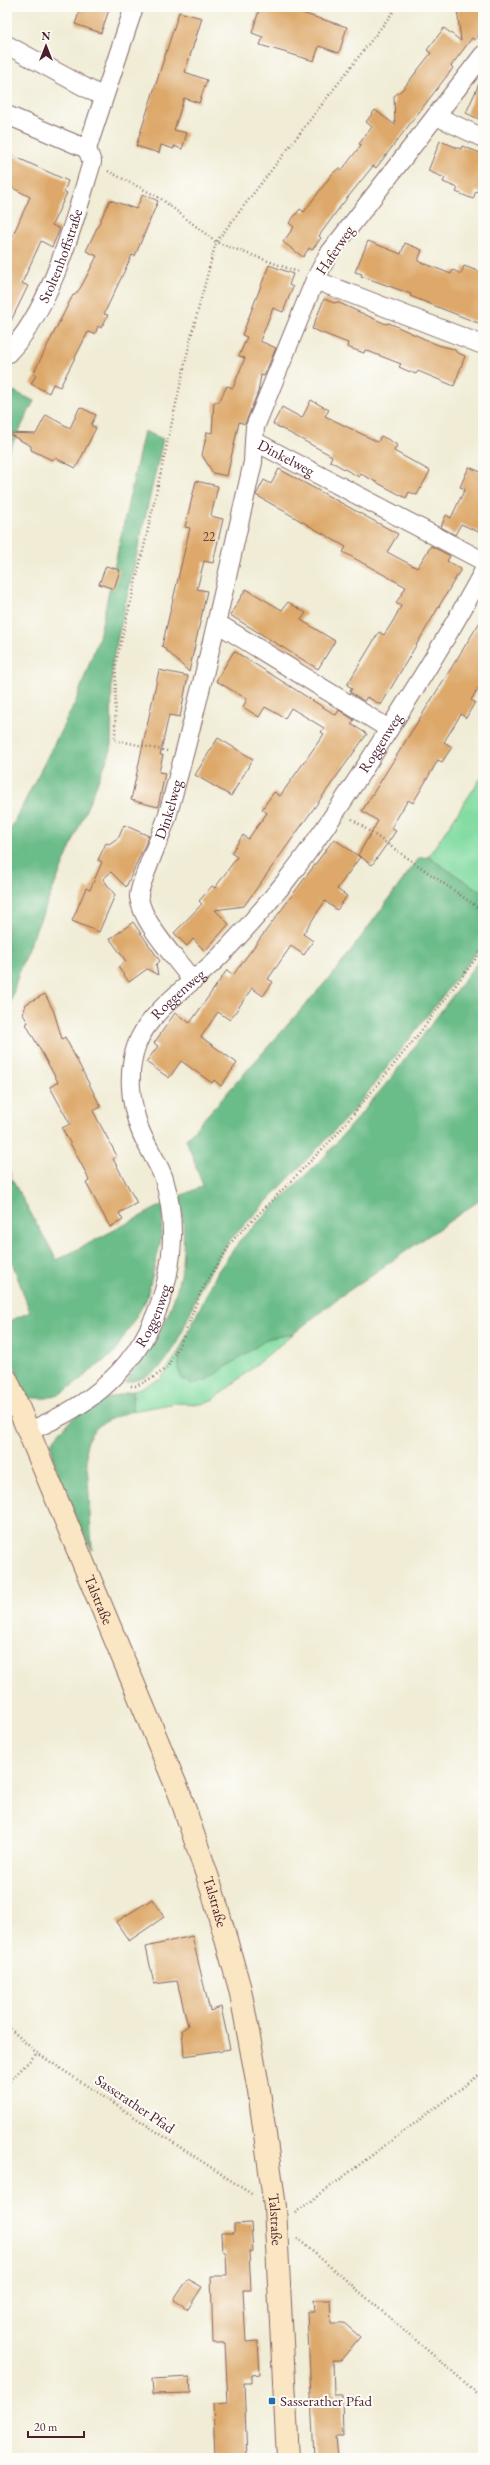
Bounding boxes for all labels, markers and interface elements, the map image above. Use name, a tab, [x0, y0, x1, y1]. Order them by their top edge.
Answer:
north arrow	[26, 26, 66, 66]
text: N	[42, 29, 51, 43]
street label: Stoltenhoffstraße	[34, 206, 86, 306]
street label: Haferweg	[311, 221, 358, 278]
street label: Dinkelweg	[255, 435, 319, 480]
house number: 22	[203, 528, 216, 545]
street label: Roggenweg	[354, 709, 406, 776]
street label: Dinkelweg	[150, 777, 186, 842]
street label: Roggenweg	[146, 964, 209, 1023]
street label: Roggenweg	[131, 1282, 174, 1351]
street label: Talstraße	[80, 1572, 118, 1627]
street label: Talstraße	[199, 1874, 232, 1929]
street label: Sasserather Pfad	[92, 2070, 179, 2137]
street label: Talstraße	[264, 2192, 287, 2246]
place label: Sasserather Pfad	[280, 2391, 372, 2410]
marker: Sasserather Pfad	[267, 2396, 277, 2406]
scale bar	[28, 2413, 84, 2439]
text: 20 m	[34, 2419, 58, 2435]

